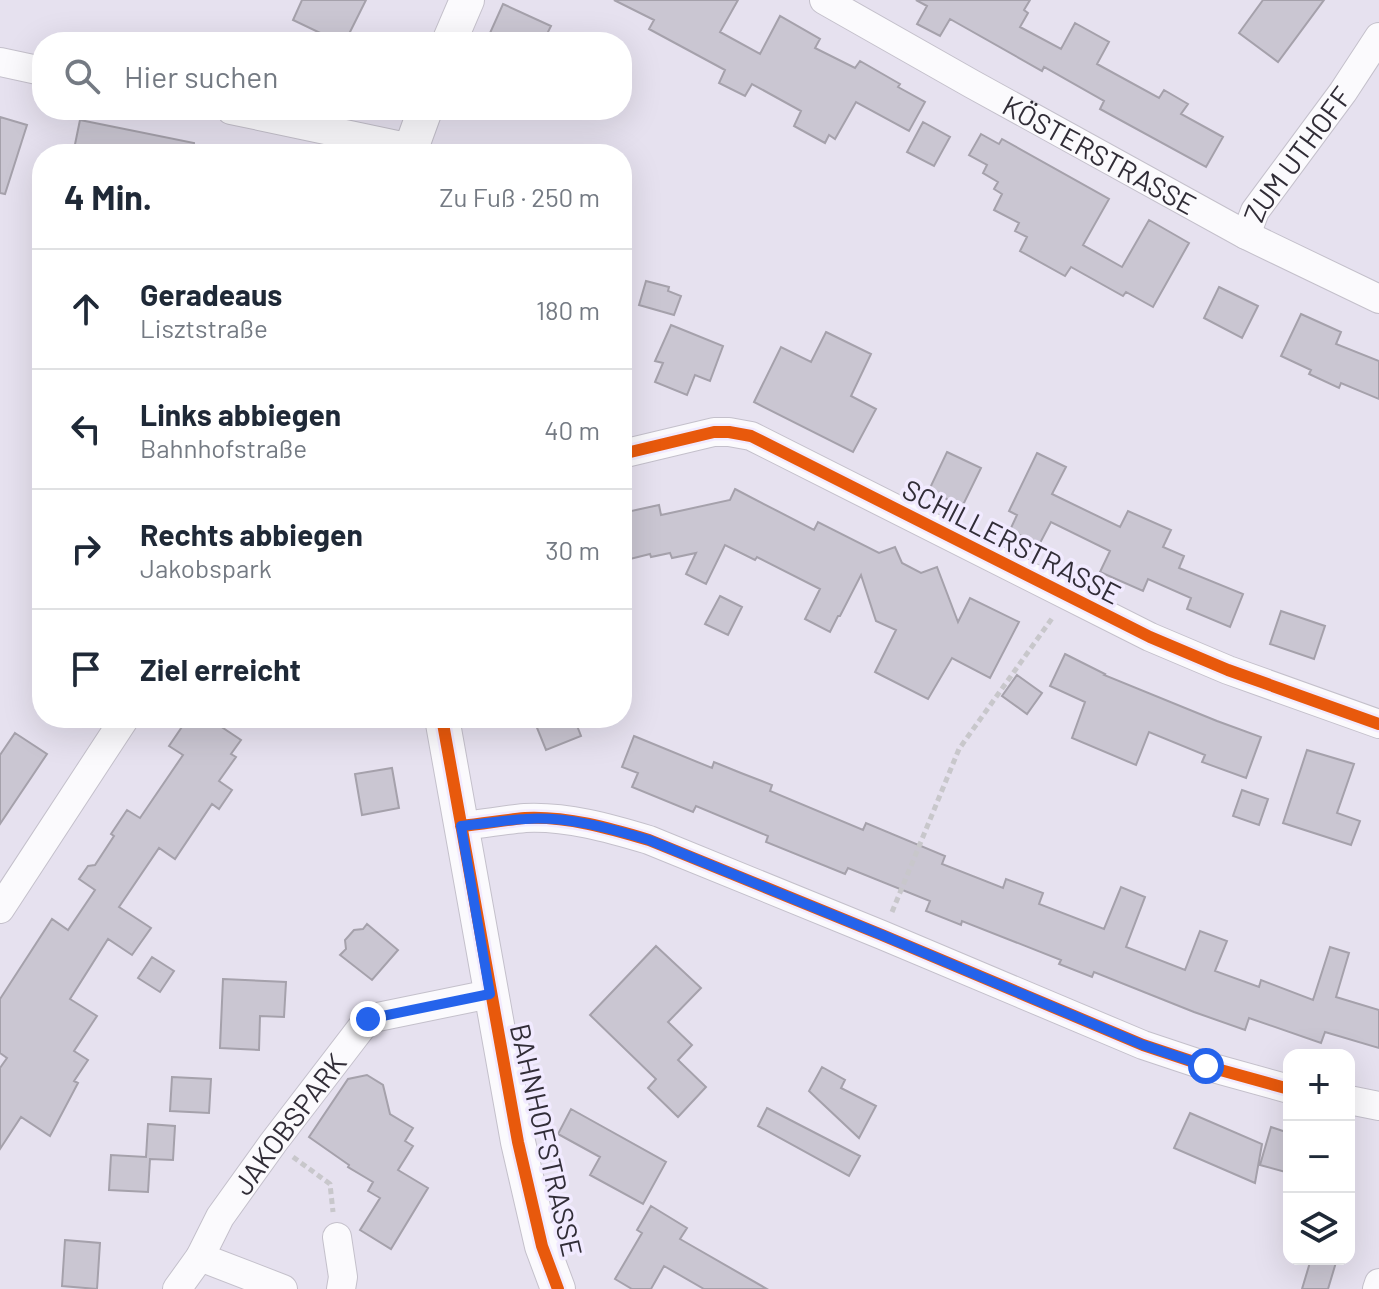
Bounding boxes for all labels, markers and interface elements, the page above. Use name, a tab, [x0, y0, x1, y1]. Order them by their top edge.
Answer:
search box	[32, 32, 632, 120]
icon: search	[60, 54, 104, 98]
text: Hier suchen	[124, 58, 278, 94]
street label: ZUM UTHOFF	[1236, 80, 1358, 226]
street label: KÖSTERSTRASSE	[997, 87, 1202, 221]
text: 4 Min.	[64, 176, 152, 217]
text: Zu Fuß · 250 m	[439, 181, 600, 212]
text: Geradeaus	[140, 276, 282, 312]
icon: ahead	[64, 287, 108, 331]
text: 180 m	[536, 294, 600, 325]
text: Lisztstraße	[140, 312, 268, 343]
text: Links abbiegen	[140, 396, 341, 432]
icon: left	[64, 407, 108, 451]
text: 40 m	[544, 414, 600, 445]
text: Bahnhofstraße	[140, 432, 307, 463]
street label: SCHILLERSTRASSE	[897, 471, 1127, 611]
text: Rechts abbiegen	[140, 516, 363, 552]
icon: right	[64, 527, 108, 571]
text: 30 m	[545, 534, 600, 565]
text: Jakobspark	[140, 552, 272, 583]
icon: arrive	[64, 647, 108, 691]
text: Ziel erreicht	[140, 651, 301, 687]
route end	[350, 1001, 386, 1037]
street label: BAHNHOFSTRASSE	[504, 1020, 590, 1260]
street label: JAKOBSPARK	[225, 1046, 353, 1201]
route start	[1188, 1048, 1224, 1084]
map controls	[1283, 1049, 1355, 1265]
button: +	[1283, 1049, 1355, 1121]
button: −	[1283, 1121, 1355, 1193]
button: layers	[1283, 1193, 1355, 1265]

